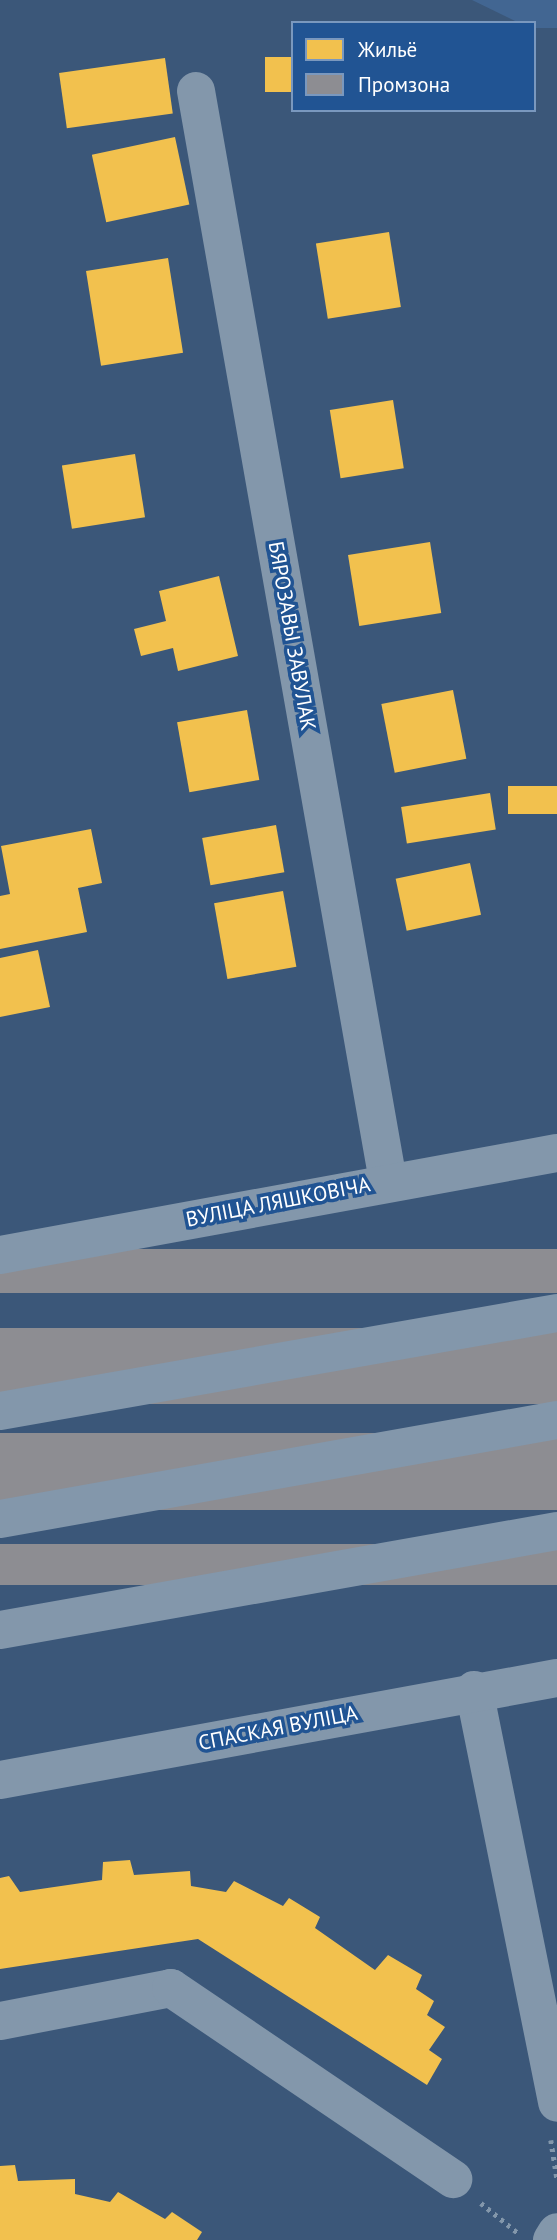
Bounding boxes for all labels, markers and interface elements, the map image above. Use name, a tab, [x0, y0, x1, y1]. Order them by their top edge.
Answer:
legend	[291, 21, 536, 112]
text: Жильё	[358, 36, 417, 63]
text: Промзона	[358, 71, 450, 98]
street label: БЯРОЗАВЫ ЗАВУЛАК	[263, 539, 321, 733]
street label: ВУЛІЦА ЛЯШКОВІЧА	[183, 1172, 373, 1232]
street label: СПАСКАЯ ВУЛІЦА	[196, 1700, 360, 1756]

